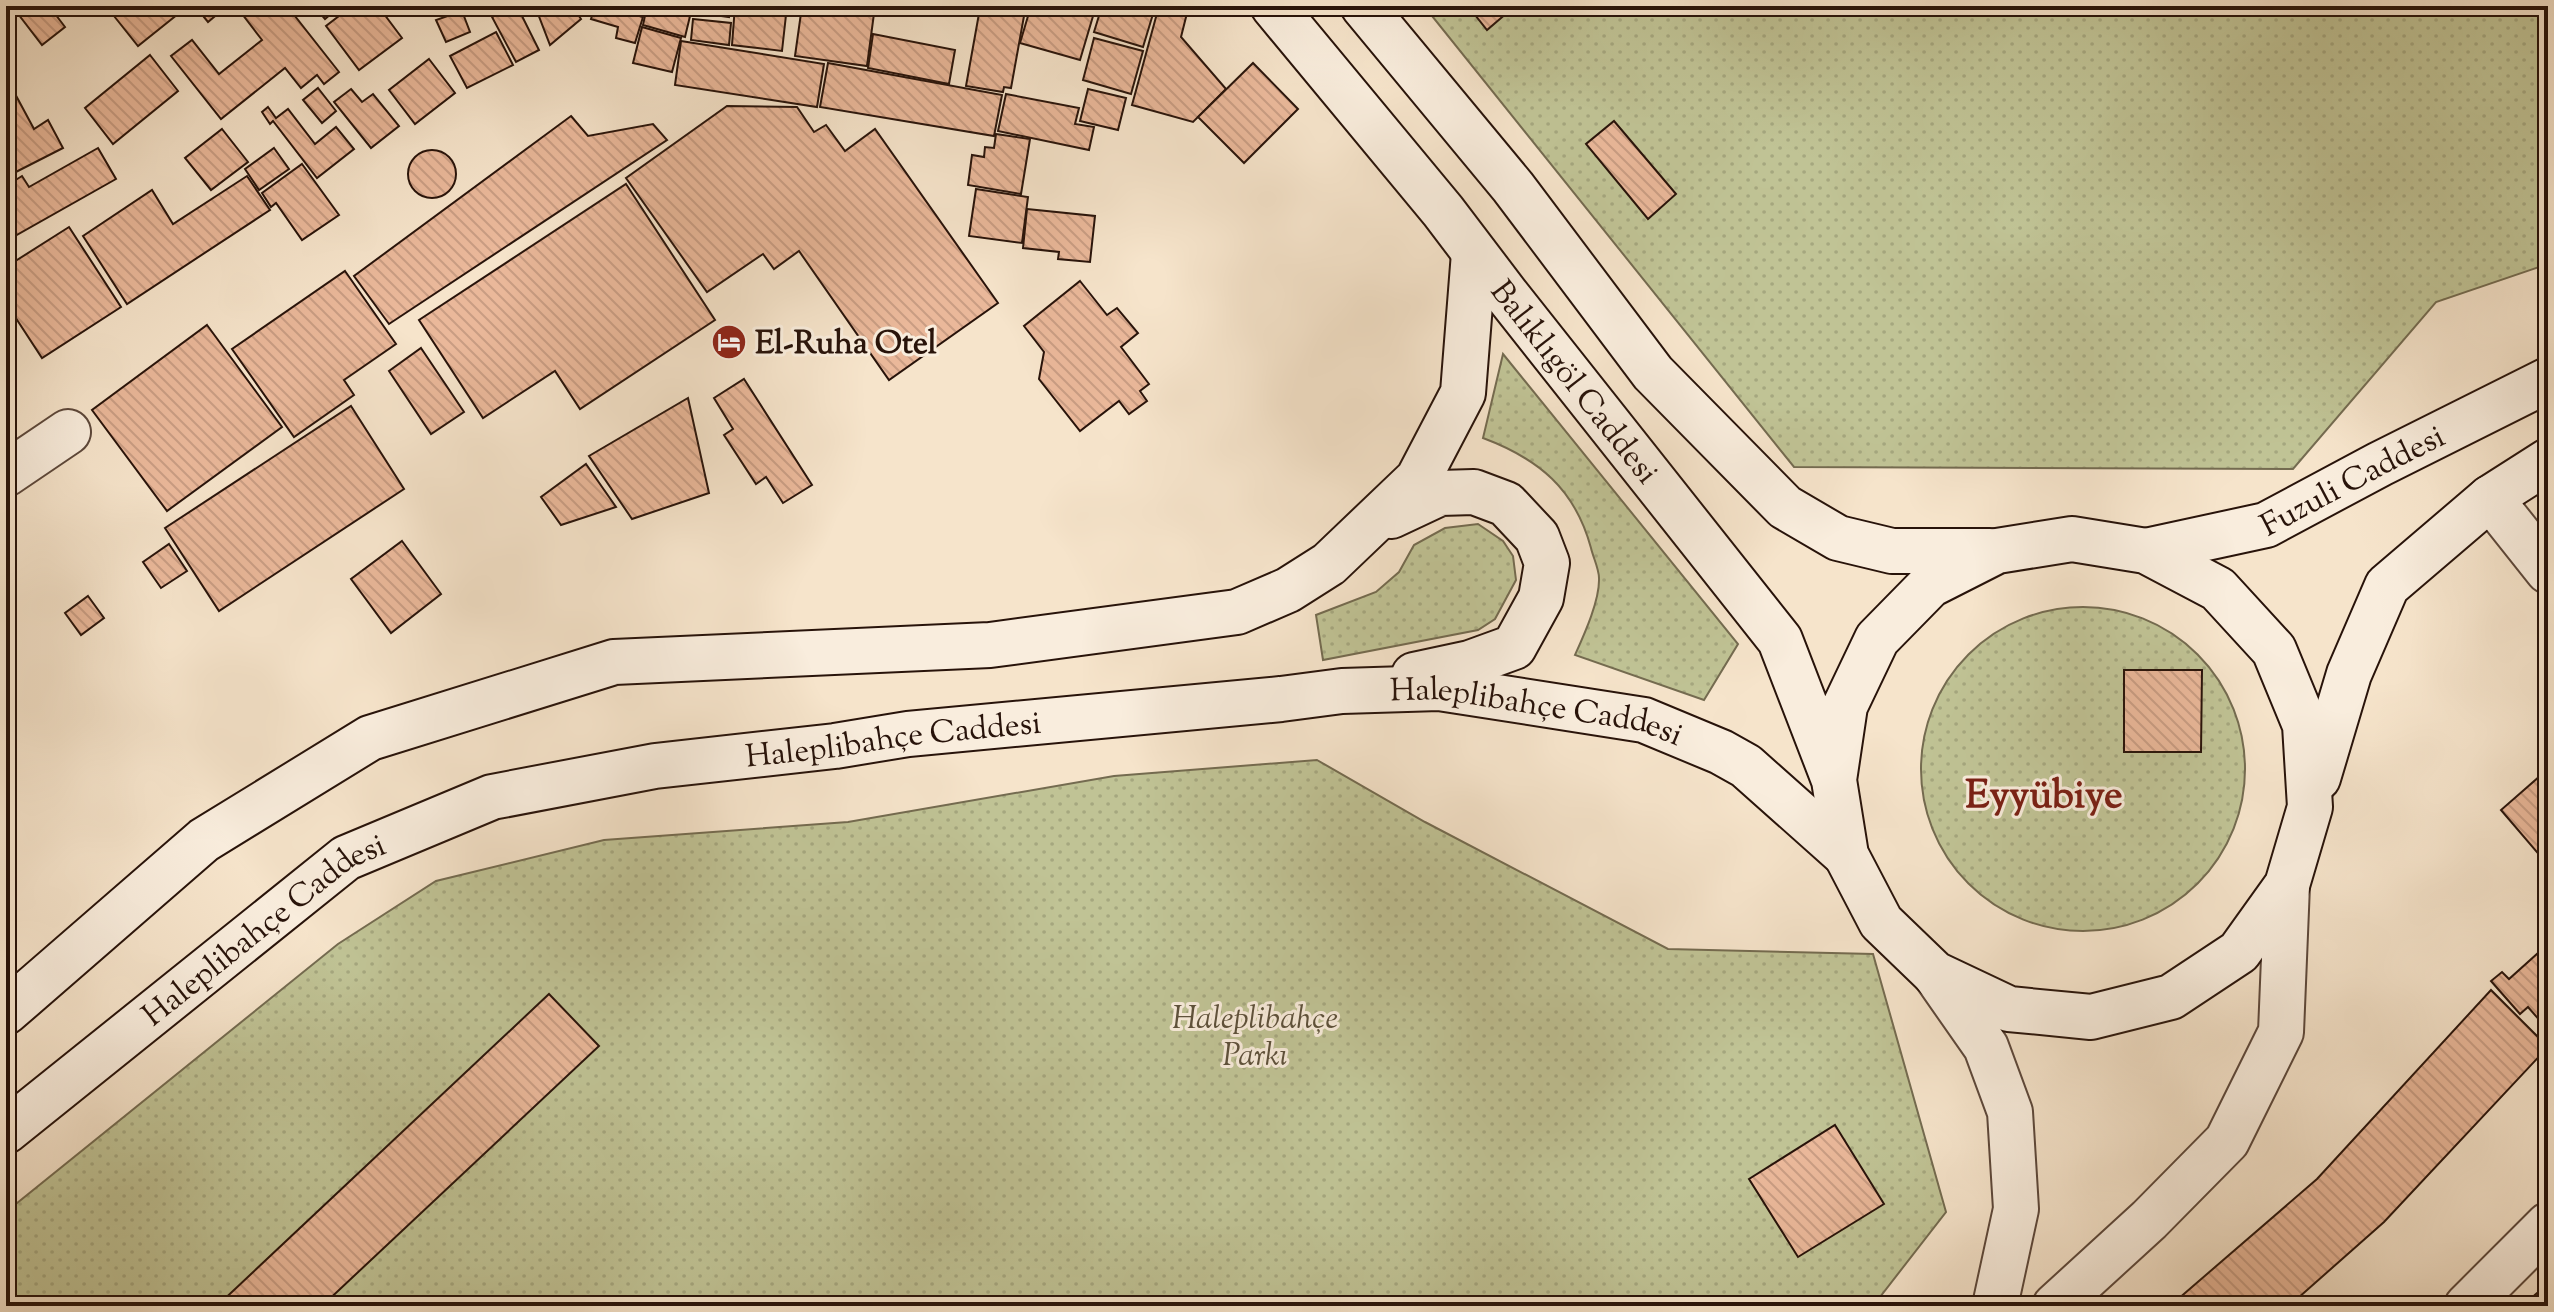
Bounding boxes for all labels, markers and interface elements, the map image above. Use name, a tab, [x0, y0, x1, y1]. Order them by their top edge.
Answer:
street label: Balıklıgöl Caddesi	[1478, 272, 1668, 495]
place label: El-Ruha Otel	[755, 322, 937, 368]
hotel icon: El-Ruha Otel	[710, 323, 748, 361]
street label: Fuzuli Caddesi	[2253, 415, 2454, 550]
street label: Haleplibahçe Caddesi	[1389, 668, 1689, 760]
street label: Haleplibahçe Caddesi	[743, 702, 1043, 782]
district label: Eyyübiye	[1965, 769, 2123, 826]
street label: Haleplibahçe Caddesi	[133, 824, 394, 1039]
park label: Haleplibahçe Parkı	[1172, 997, 1338, 1080]

